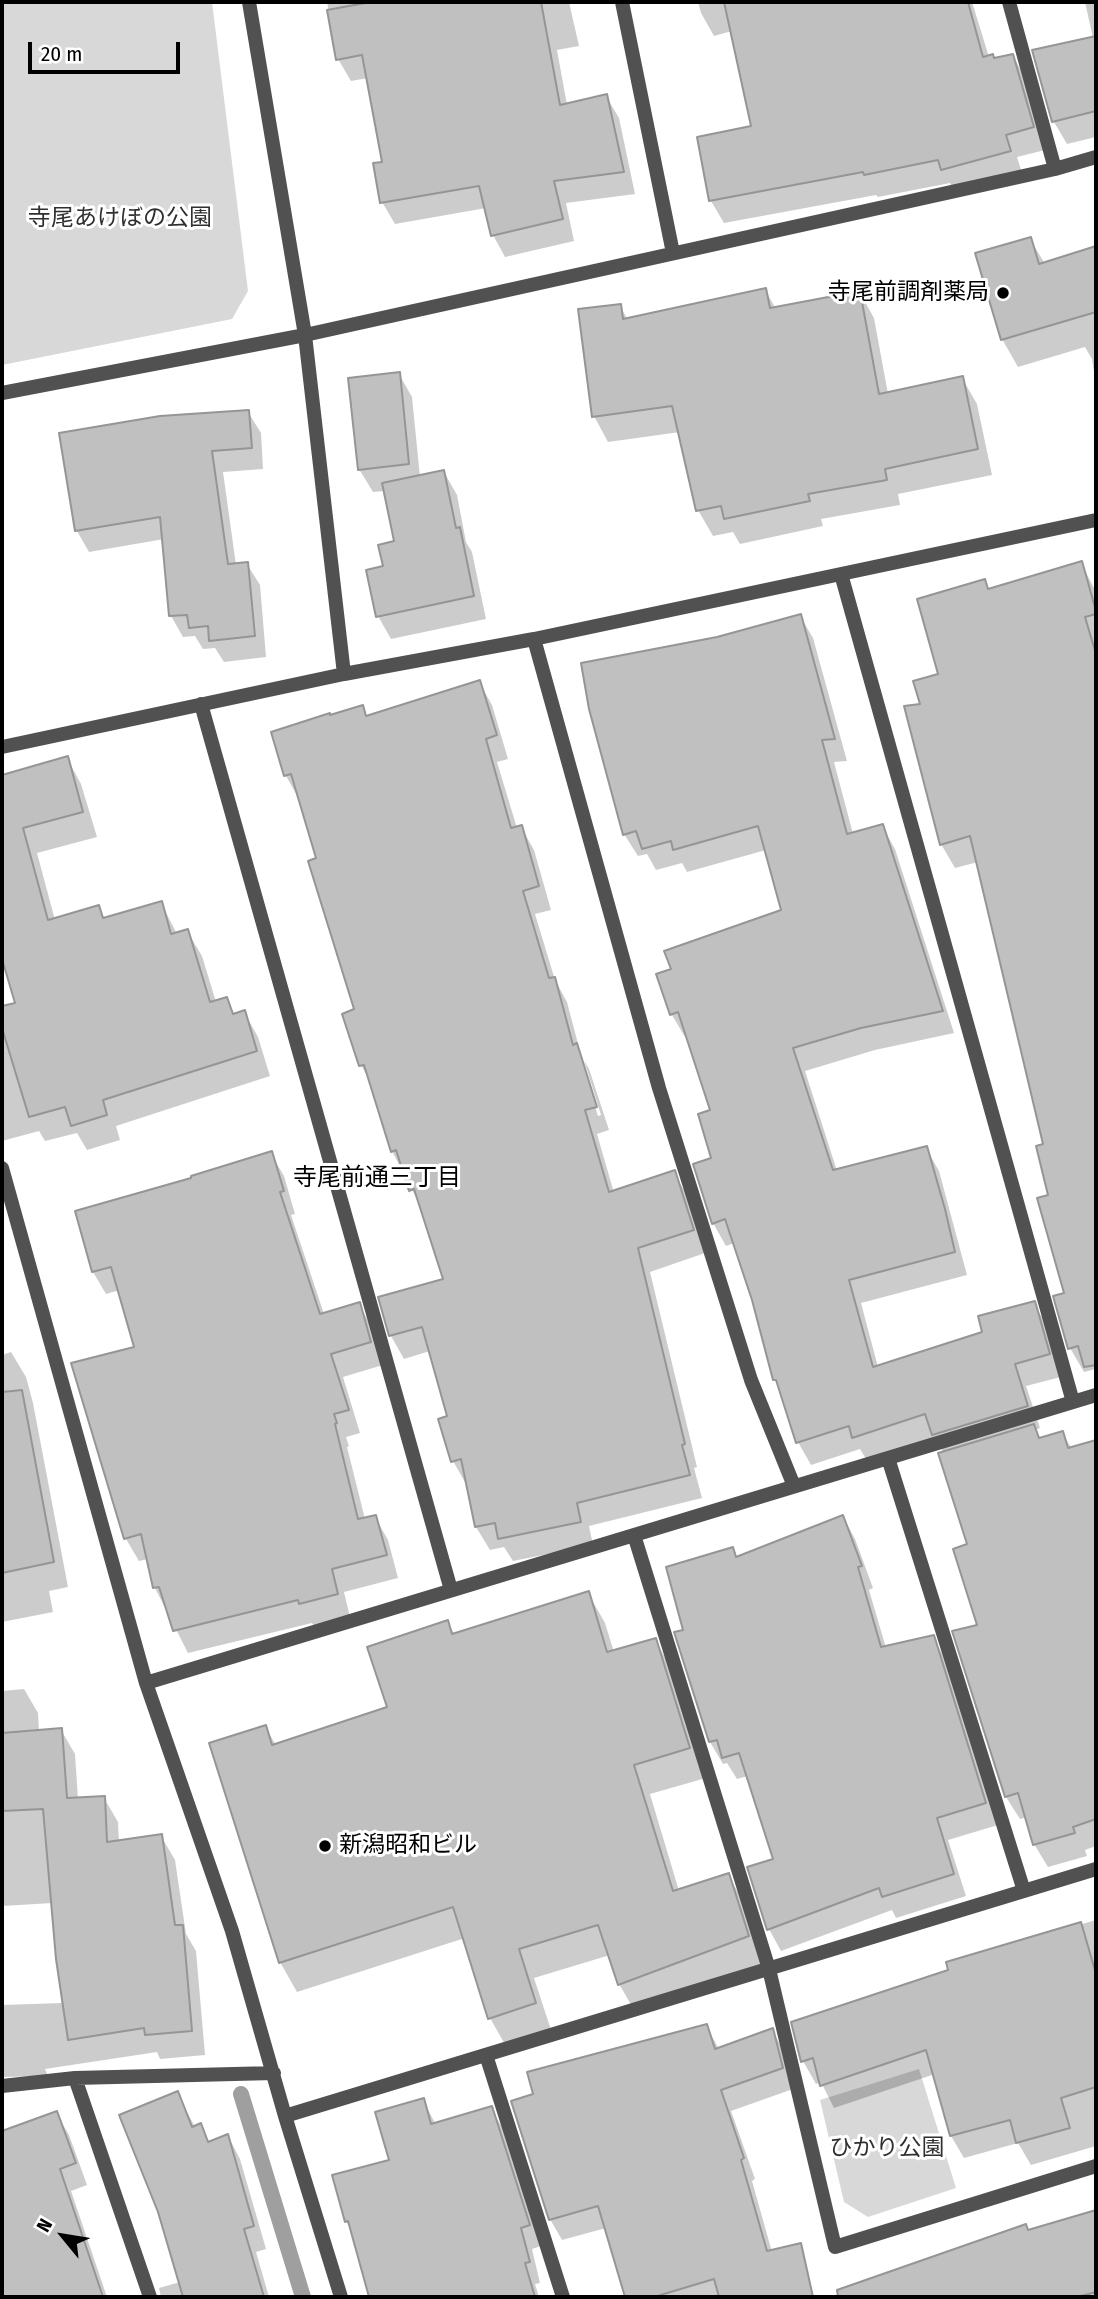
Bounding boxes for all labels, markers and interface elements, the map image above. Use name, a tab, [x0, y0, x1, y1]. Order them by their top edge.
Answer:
scale bar	[32, 28, 184, 72]
text: 20 m	[41, 41, 82, 67]
park label: 寺尾あけぼの公園	[28, 205, 212, 233]
place label: 寺尾前調剤薬局	[828, 279, 989, 307]
marker: 寺尾前調剤薬局	[995, 285, 1011, 301]
district label: 寺尾前通三丁目	[293, 1164, 461, 1192]
place label: 新潟昭和ビル	[339, 1832, 477, 1860]
marker: 新潟昭和ビル	[317, 1838, 333, 1854]
park label: ひかり公園	[830, 2135, 944, 2163]
north arrow	[28, 2201, 98, 2271]
text: N	[32, 2215, 57, 2236]

